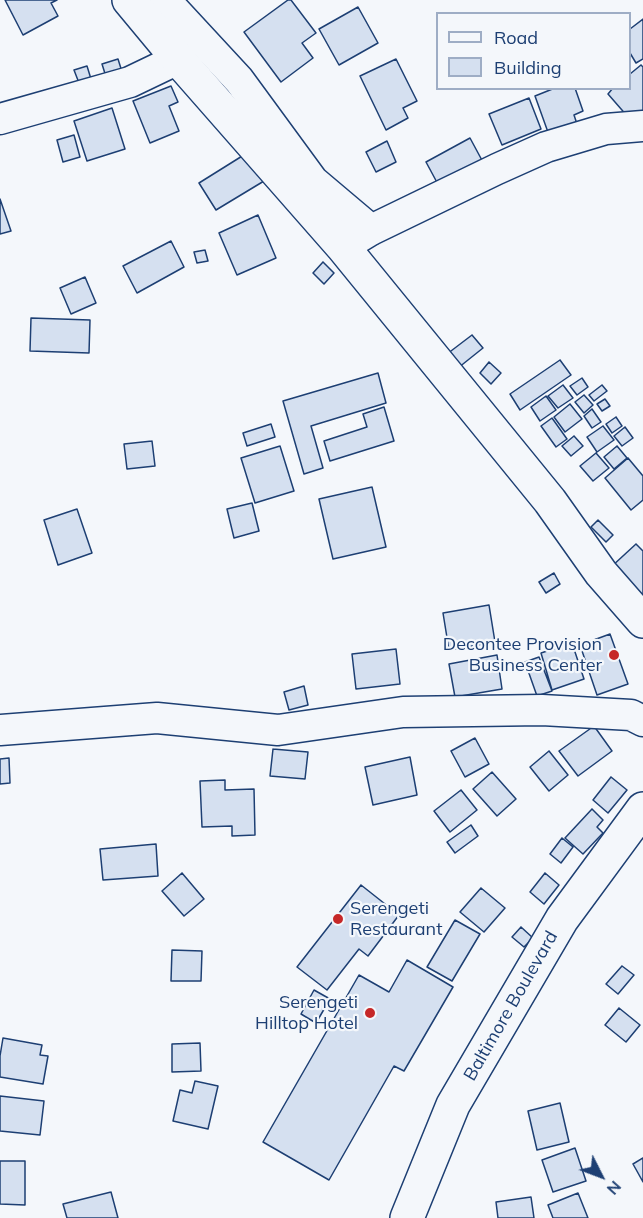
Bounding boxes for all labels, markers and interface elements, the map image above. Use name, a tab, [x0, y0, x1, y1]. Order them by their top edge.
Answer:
legend	[436, 12, 631, 90]
text: Road	[494, 26, 538, 49]
text: Building	[494, 56, 562, 79]
place label: Decontee Provision Business Center	[443, 634, 602, 676]
marker: Decontee Provision Business Center	[607, 648, 621, 662]
place label: Serengeti Restaurant	[350, 898, 442, 940]
marker: Serengeti Restaurant	[331, 912, 345, 926]
street label: Baltimore Boulevard	[459, 927, 563, 1085]
place label: Serengeti Hilltop Hotel	[255, 992, 358, 1034]
marker: Serengeti Hilltop Hotel	[363, 1006, 377, 1020]
north arrow	[571, 1146, 631, 1206]
text: N	[603, 1177, 626, 1199]

